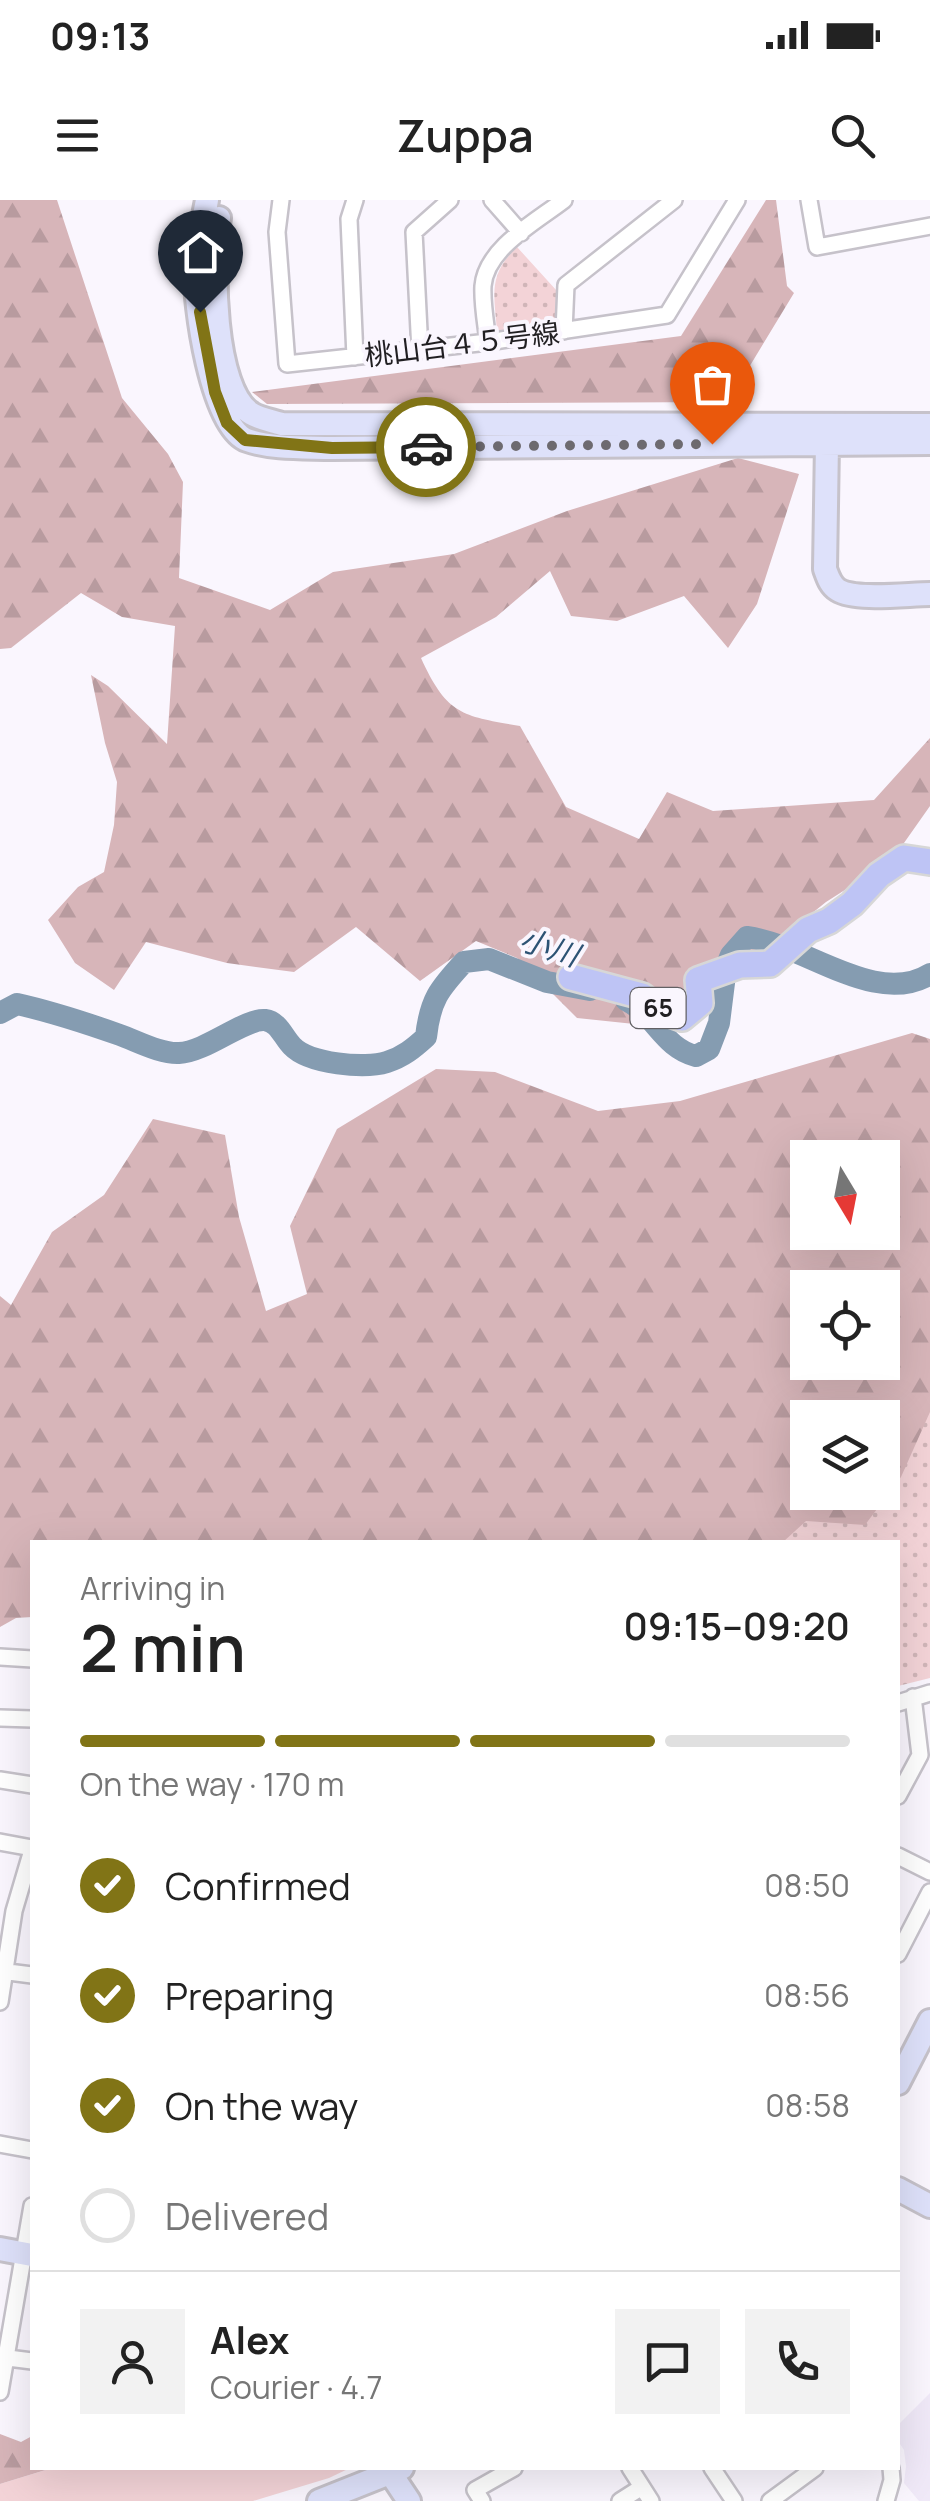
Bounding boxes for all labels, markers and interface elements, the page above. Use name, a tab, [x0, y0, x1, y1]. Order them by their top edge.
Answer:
text: 09:13	[50, 9, 150, 61]
text: Zuppa	[396, 104, 534, 166]
icon: menu	[50, 108, 105, 163]
icon: search	[825, 108, 880, 163]
pin	[158, 210, 243, 313]
icon: home	[173, 225, 228, 280]
street label: 桃山台４５号線	[362, 312, 561, 374]
pin	[670, 342, 755, 445]
icon: bag	[685, 357, 740, 412]
courier	[376, 397, 476, 497]
icon: car	[399, 420, 454, 475]
water label: 小川	[515, 918, 587, 976]
road number: 65	[630, 988, 686, 1028]
north arrow	[790, 1140, 900, 1250]
map controls	[790, 1140, 900, 1510]
button: locate	[790, 1270, 900, 1380]
button: layers	[790, 1400, 900, 1510]
text: Arriving in	[80, 1566, 225, 1610]
text: 09:15–09:20	[624, 1599, 850, 1651]
text: 2 min	[80, 1603, 246, 1692]
text: On the way · 170 m	[80, 1762, 344, 1806]
icon: check	[80, 1858, 135, 1913]
text: Confirmed	[165, 1859, 351, 1911]
text: 08:50	[764, 1863, 850, 1907]
icon: check	[80, 1968, 135, 2023]
text: Preparing	[165, 1969, 334, 2021]
text: 08:56	[764, 1973, 850, 2017]
icon: check	[80, 2078, 135, 2133]
text: On the way	[165, 2079, 358, 2131]
text: 08:58	[765, 2083, 850, 2127]
text: Delivered	[165, 2189, 329, 2241]
button: person	[80, 2309, 185, 2414]
button: chat	[615, 2309, 720, 2414]
button: phone	[745, 2309, 850, 2414]
text: Alex	[210, 2313, 289, 2365]
text: Courier · 4.7	[210, 2365, 383, 2409]

